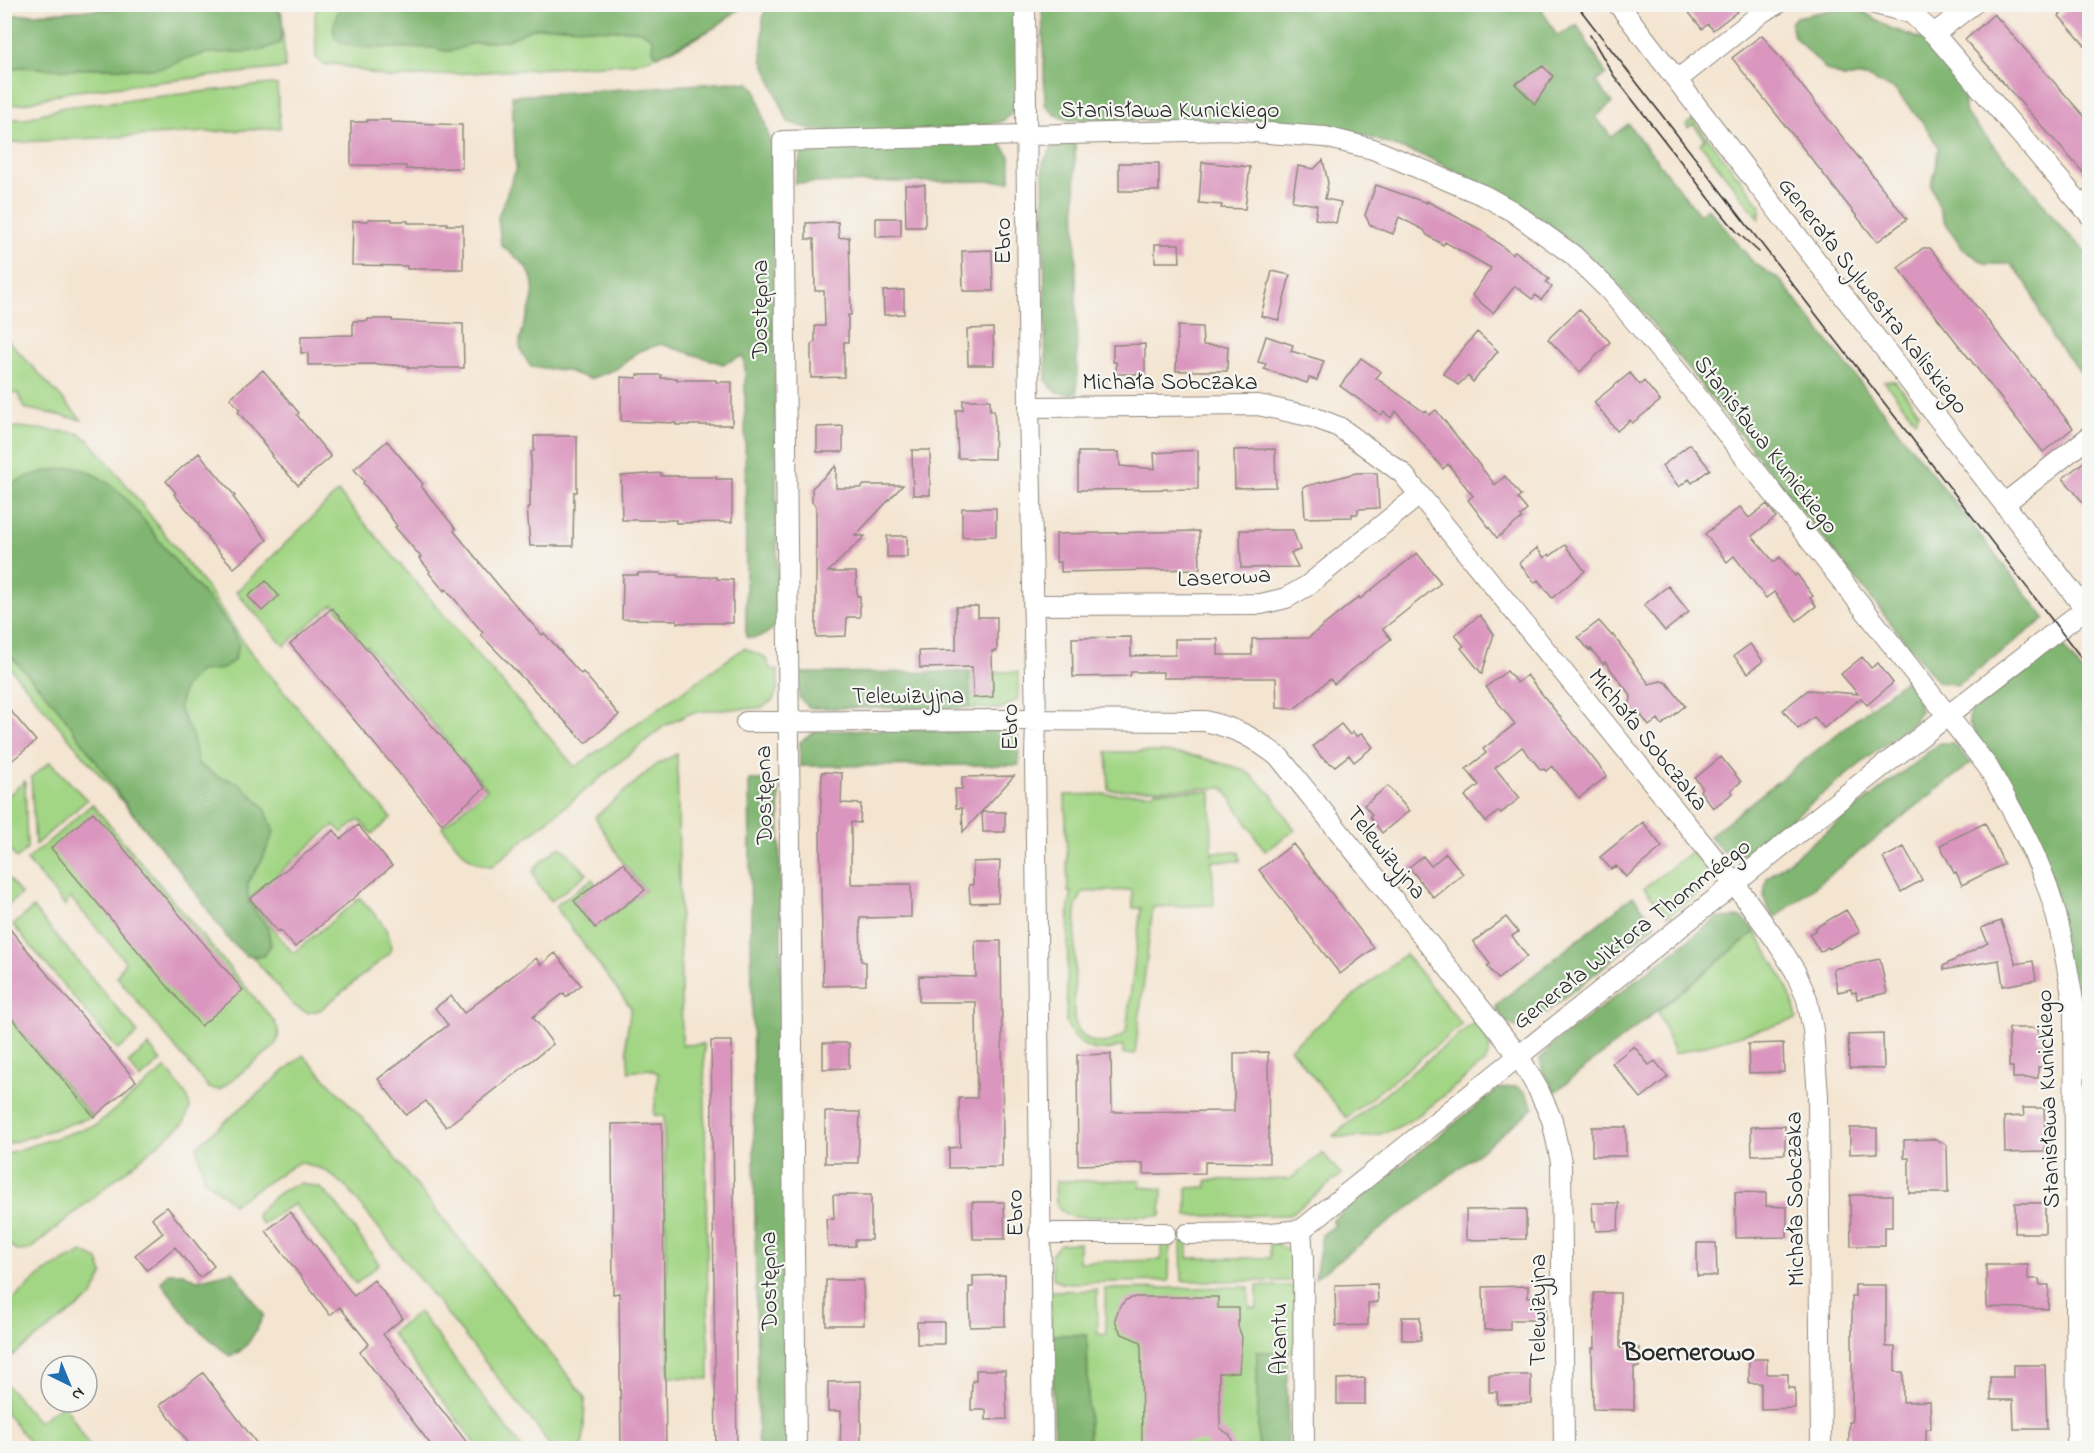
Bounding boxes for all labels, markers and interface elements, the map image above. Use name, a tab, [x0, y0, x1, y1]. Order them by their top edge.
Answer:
street label: Stanisława Kunickiego	[1061, 94, 1279, 129]
street label: Generała Sylwestra Kaliskiego	[1767, 170, 1976, 423]
street label: Ebro	[987, 217, 1022, 265]
street label: Dostępna	[744, 260, 779, 359]
street label: Stanisława Kunickiego	[1684, 349, 1846, 543]
street label: Michała Sobczaka	[1082, 366, 1258, 401]
street label: Laserowa	[1177, 559, 1272, 598]
street label: Michała Sobczaka	[1578, 661, 1716, 820]
street label: Telewizyjna	[852, 680, 964, 716]
street label: Ebro	[994, 703, 1029, 751]
street label: Dostępna	[747, 745, 784, 846]
street label: Telewizyjna	[1335, 799, 1434, 909]
street label: Generała Wiktora Thomméego	[1506, 831, 1759, 1039]
street label: Stanisława Kunickiego	[2028, 989, 2071, 1209]
street label: Michała Sobczaka	[1777, 1111, 1816, 1287]
street label: Ebro	[999, 1189, 1034, 1237]
street label: Dostępna	[752, 1231, 789, 1332]
street label: Telewizyjna	[1522, 1254, 1558, 1366]
street label: Akantu	[1263, 1303, 1298, 1375]
district label: Boernerowo	[1621, 1334, 1755, 1373]
north arrow	[39, 1354, 99, 1414]
text: N	[66, 1381, 90, 1406]

